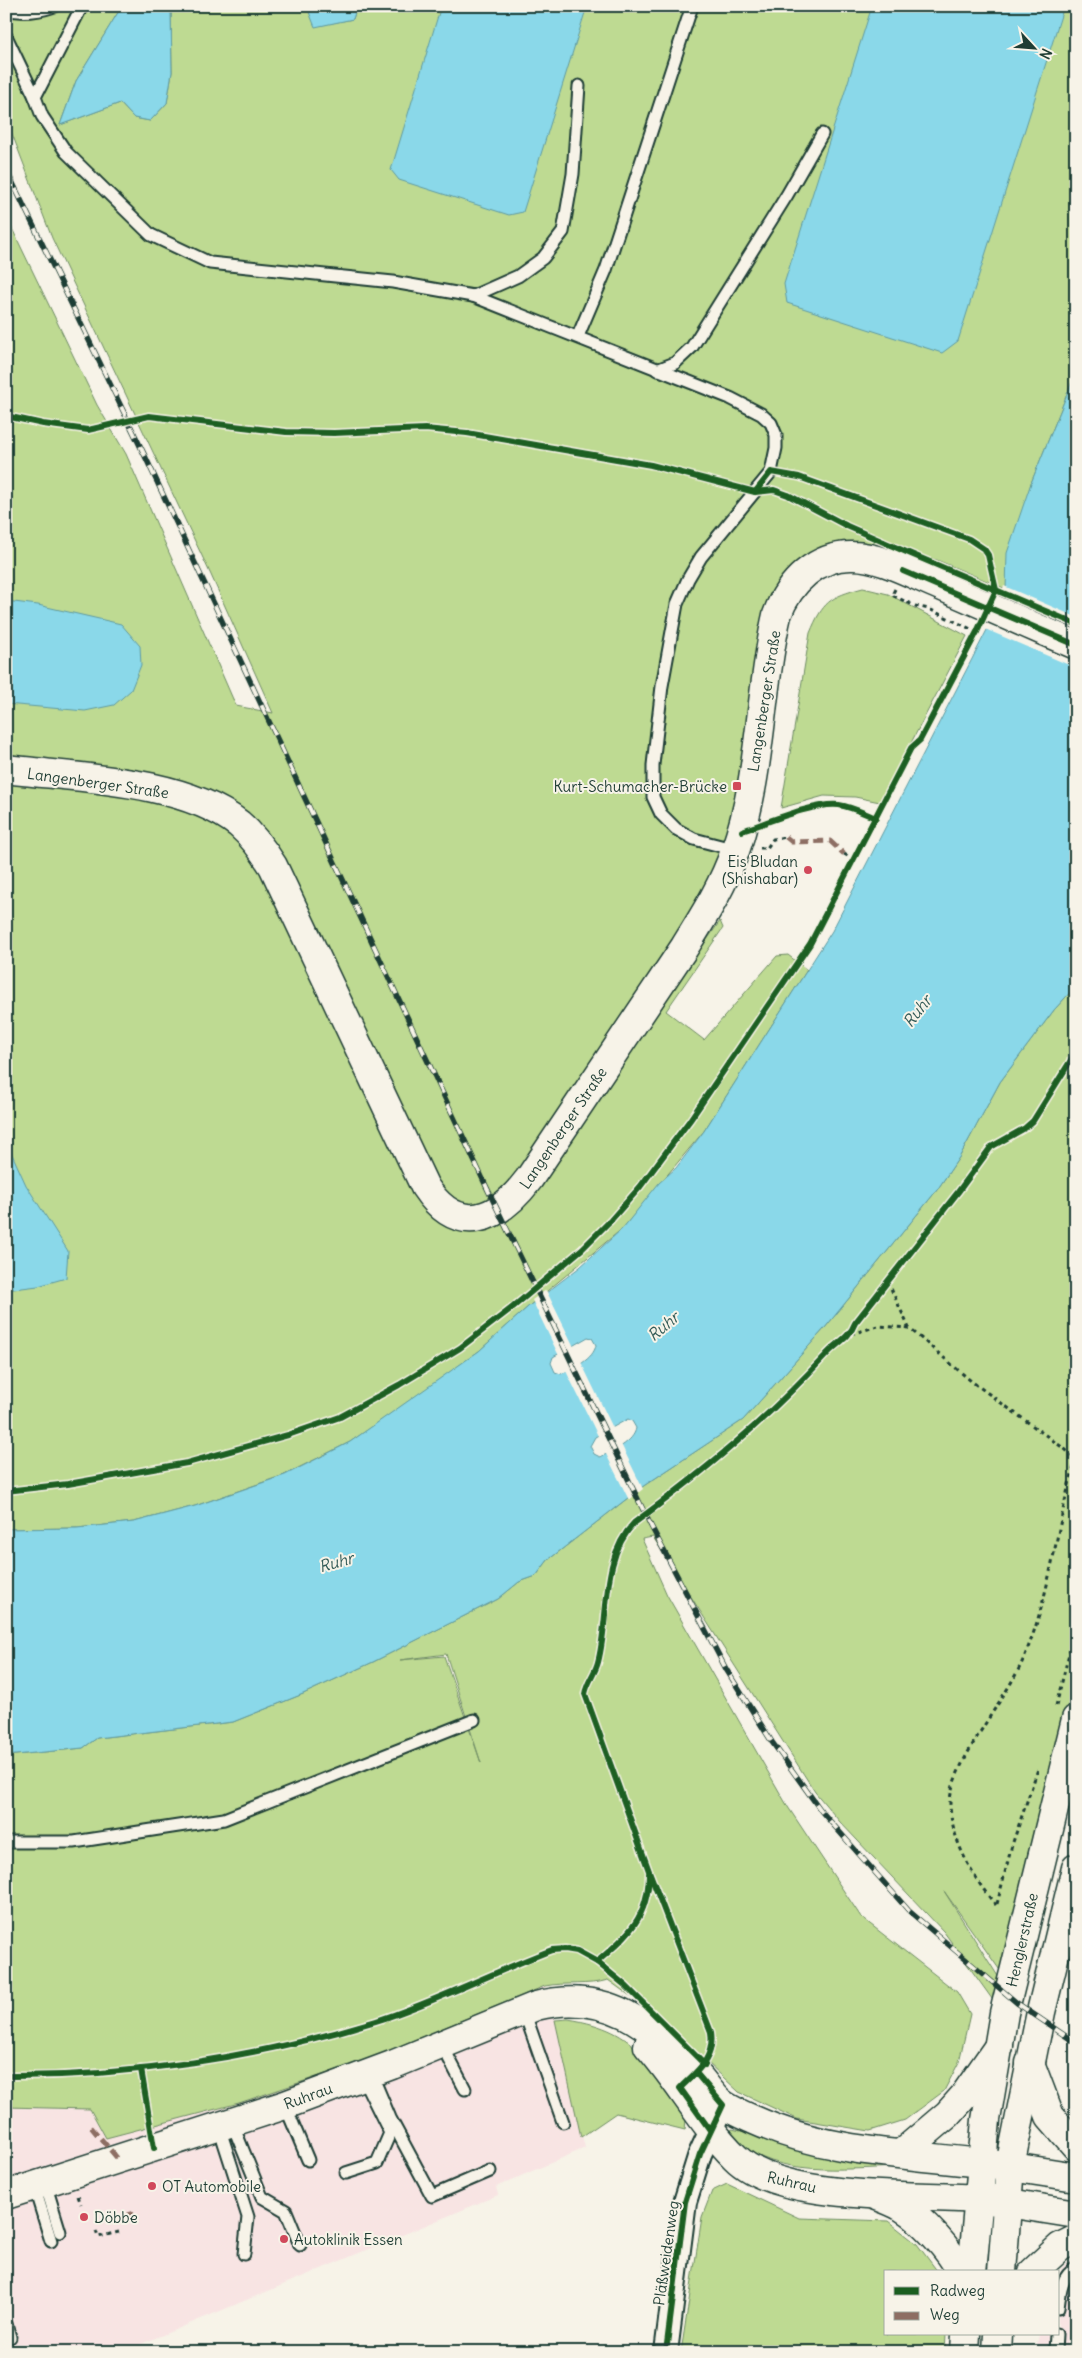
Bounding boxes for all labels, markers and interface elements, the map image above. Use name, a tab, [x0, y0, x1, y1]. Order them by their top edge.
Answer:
north arrow	[1010, 22, 1060, 72]
text: N	[1035, 45, 1056, 62]
street label: Langenberger Straße	[743, 629, 785, 773]
street label: Langenberger Straße	[26, 764, 170, 802]
place label: Kurt-Schumacher-Brücke	[553, 777, 727, 796]
marker: Kurt-Schumacher-Brücke	[731, 780, 743, 792]
place label: Eis Bludan (Shishabar)	[722, 852, 798, 888]
marker: Eis Bludan (Shishabar)	[802, 864, 814, 876]
water label: Ruhr	[898, 989, 937, 1031]
street label: Langenberger Straße	[515, 1063, 611, 1193]
water label: Ruhr	[643, 1305, 685, 1345]
water label: Ruhr	[316, 1547, 358, 1576]
street label: Henglerstraße	[1002, 1891, 1042, 1989]
street label: Ruhrau	[281, 2078, 335, 2113]
street label: Ruhrau	[765, 2167, 819, 2197]
place label: OT Automobile	[162, 2177, 261, 2196]
marker: OT Automobile	[146, 2180, 158, 2192]
street label: Pläßweidenweg	[649, 2199, 683, 2307]
place label: Döbbe	[94, 2208, 138, 2227]
marker: Döbbe	[78, 2211, 90, 2223]
place label: Autoklinik Essen	[294, 2230, 403, 2249]
marker: Autoklinik Essen	[278, 2233, 290, 2245]
legend	[884, 2270, 1060, 2336]
text: Radweg	[930, 2281, 985, 2300]
text: Weg	[930, 2305, 960, 2324]

